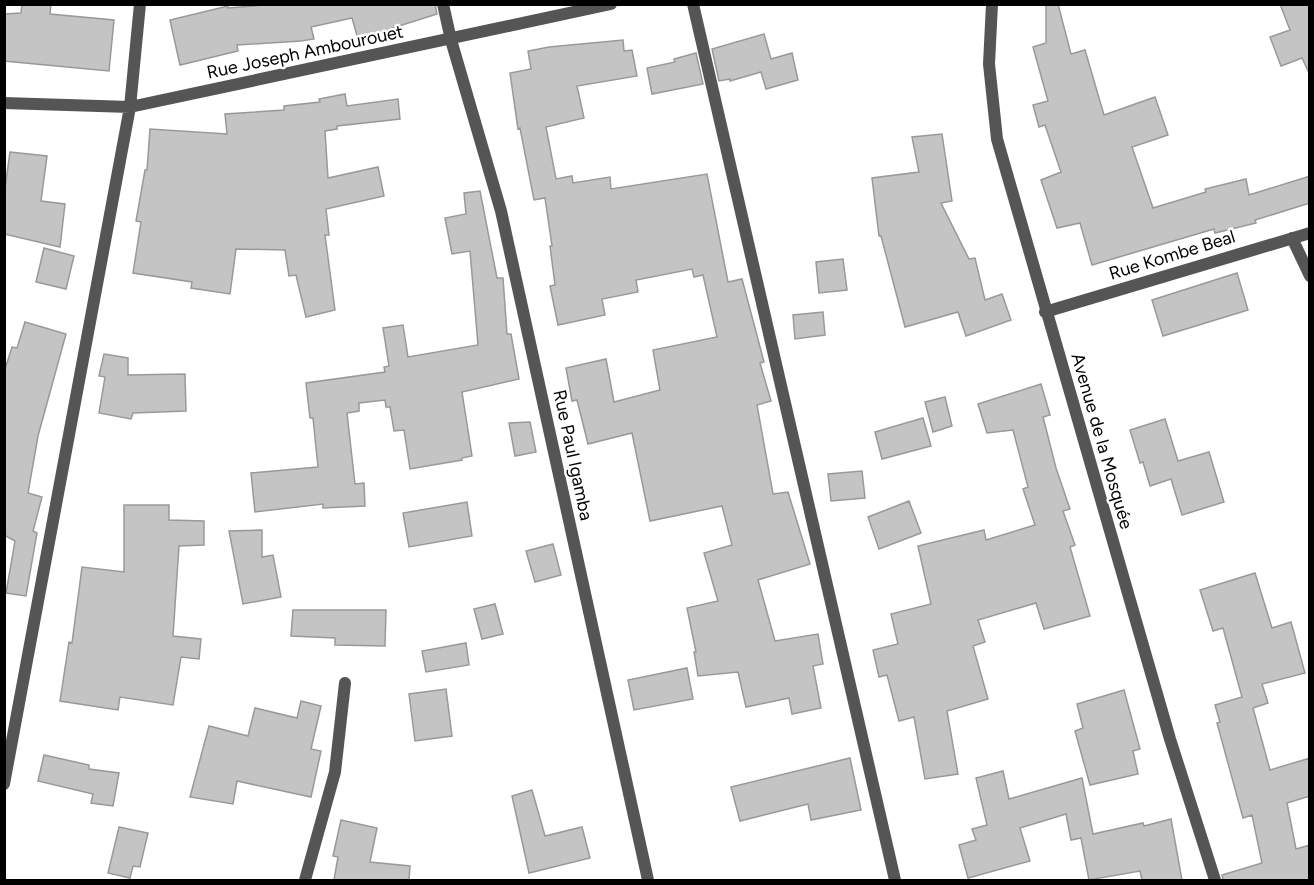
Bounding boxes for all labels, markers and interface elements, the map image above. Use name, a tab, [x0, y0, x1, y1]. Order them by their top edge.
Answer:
street label: Rue Joseph Ambourouet	[205, 20, 405, 84]
street label: Rue Kombe Beal	[1106, 225, 1238, 285]
street label: Avenue de la Mosquée	[1066, 351, 1138, 532]
street label: Rue Paul Igamba	[548, 388, 598, 522]

